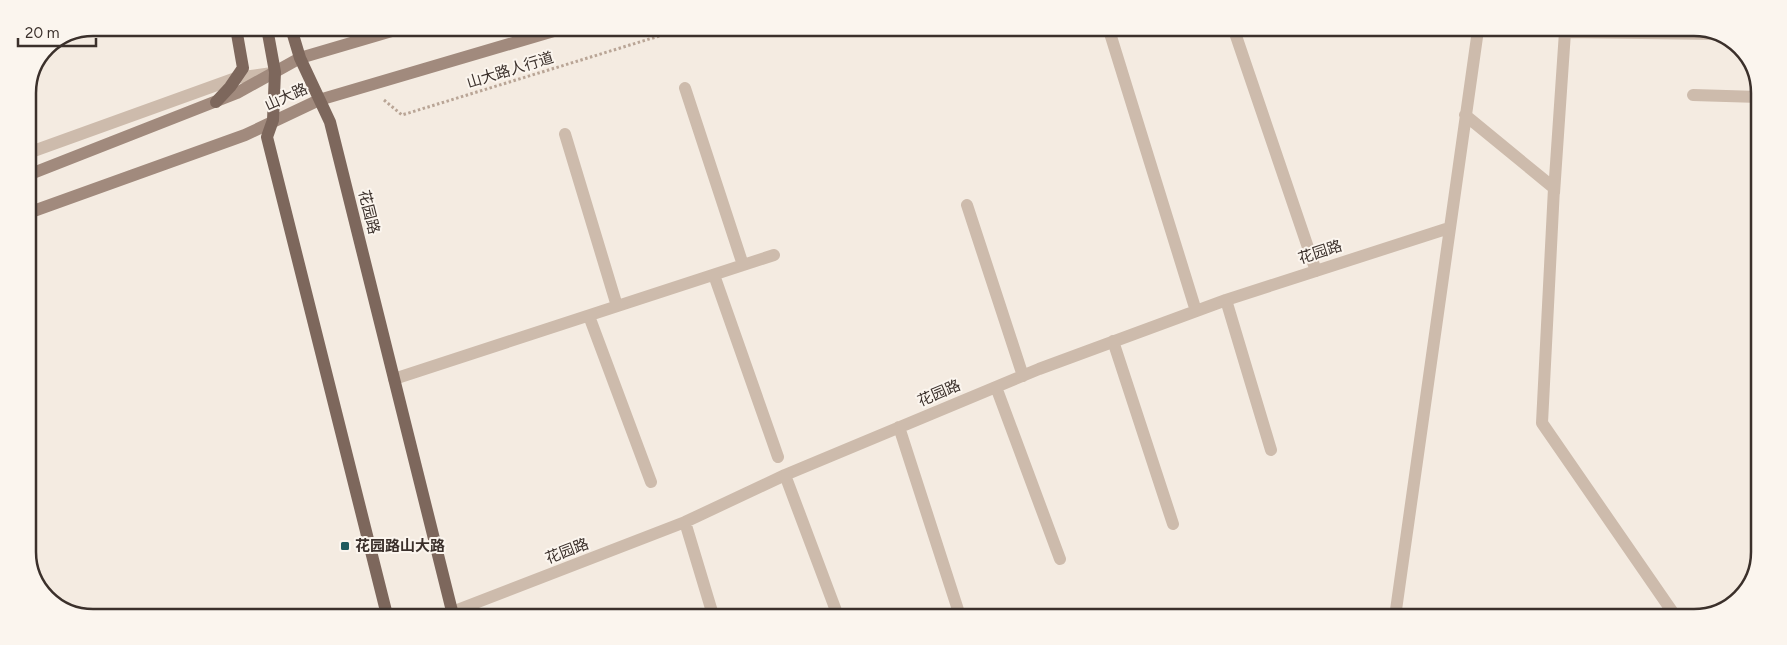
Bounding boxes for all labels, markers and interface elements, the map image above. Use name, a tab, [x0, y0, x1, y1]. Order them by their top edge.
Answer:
scale bar	[18, 15, 95, 47]
text: 20 m	[25, 24, 59, 42]
street label: 山大路人行道	[464, 48, 556, 92]
street label: 山大路	[262, 80, 310, 114]
street label: 花园路	[355, 188, 383, 236]
street label: 花园路	[1296, 236, 1344, 268]
street label: 花园路	[915, 376, 963, 410]
street label: 花园路	[543, 535, 591, 567]
place label: 花园路山大路	[355, 537, 445, 555]
marker: 花园路山大路	[339, 540, 351, 552]

